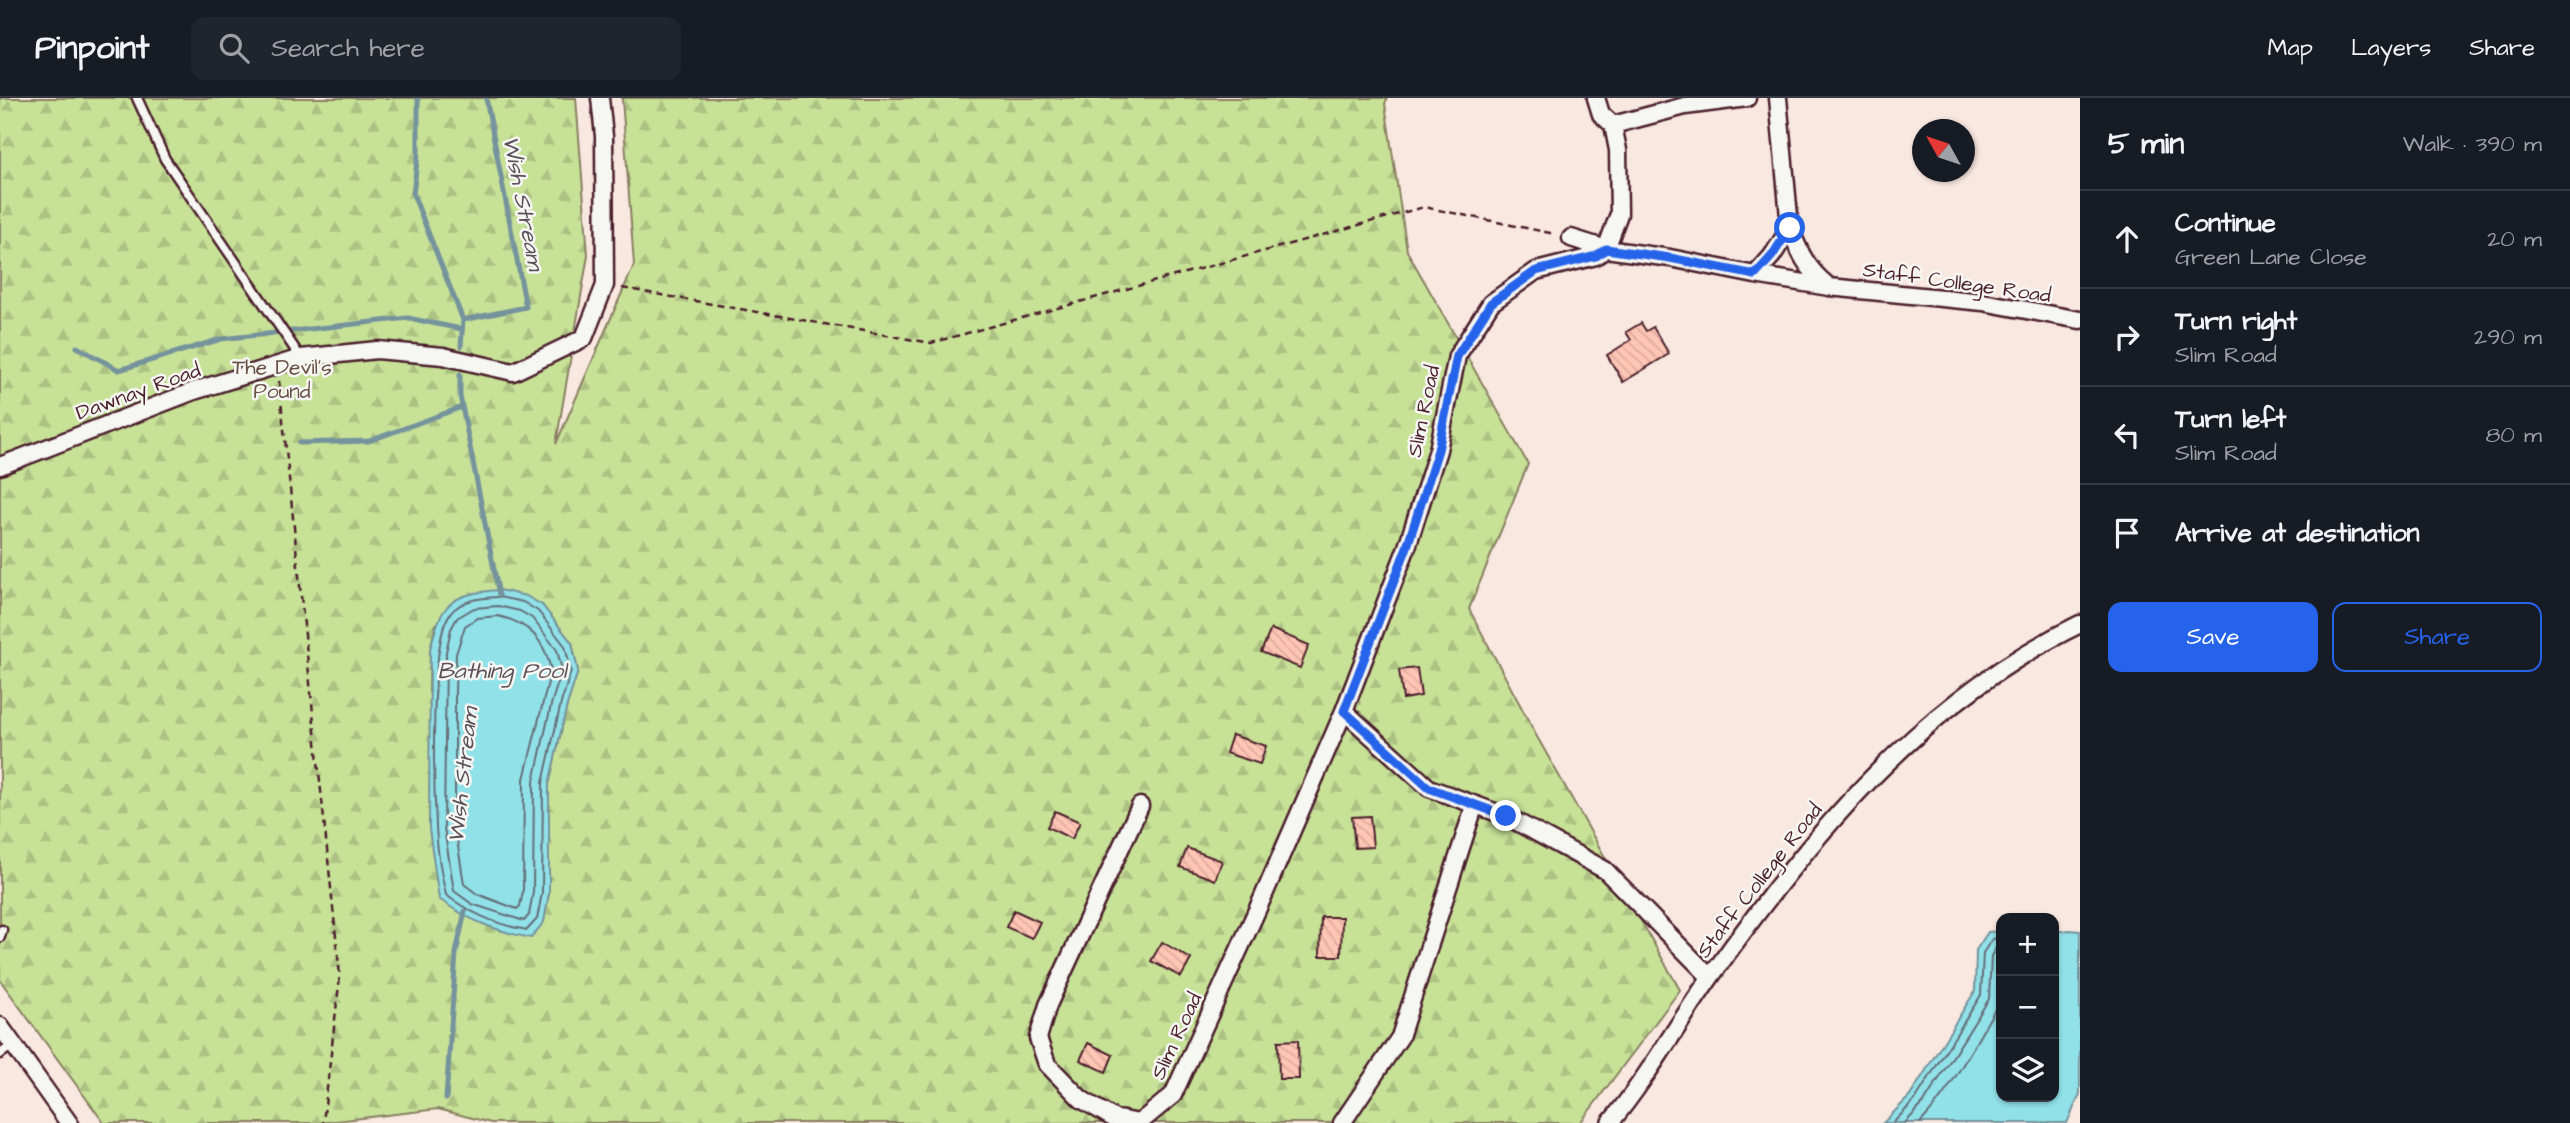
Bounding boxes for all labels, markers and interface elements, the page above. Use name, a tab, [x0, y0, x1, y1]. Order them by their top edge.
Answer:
search box	[191, 17, 681, 80]
text: Pinpoint	[35, 25, 149, 71]
icon: search	[215, 29, 253, 67]
text: Search here	[271, 30, 425, 66]
text: Map	[2268, 31, 2313, 65]
text: Layers	[2351, 31, 2431, 65]
text: Share	[2469, 31, 2535, 65]
north arrow	[1912, 119, 1975, 182]
text: 5 min	[2108, 123, 2184, 165]
text: Walk · 390 m	[2403, 128, 2542, 160]
water label: Wish Stream	[494, 133, 552, 275]
text: Continue	[2175, 205, 2276, 241]
route start	[1774, 212, 1805, 243]
icon: ahead	[2108, 220, 2146, 258]
text: 20 m	[2487, 223, 2542, 255]
text: Green Lane Close	[2175, 241, 2367, 273]
street label: Staff College Road	[1861, 255, 2053, 312]
text: Turn right	[2175, 303, 2297, 339]
icon: right	[2108, 318, 2146, 356]
text: 290 m	[2474, 321, 2542, 353]
text: Slim Road	[2175, 339, 2277, 371]
park label: The Devil's Pound	[232, 353, 332, 406]
street label: Dawnay Road	[72, 355, 205, 429]
street label: Slim Road	[1400, 362, 1447, 460]
text: Turn left	[2175, 401, 2286, 437]
icon: left	[2108, 416, 2146, 454]
text: 80 m	[2485, 419, 2542, 451]
text: Slim Road	[2175, 437, 2277, 469]
icon: arrive	[2108, 514, 2146, 552]
text: Arrive at destination	[2175, 515, 2420, 551]
button: Save	[2108, 602, 2318, 672]
button: Share	[2332, 602, 2542, 672]
water label: Bathing Pool	[438, 655, 570, 688]
water label: Wish Stream	[440, 704, 486, 844]
street label: Staff College Road	[1690, 797, 1831, 965]
route end	[1490, 800, 1521, 831]
map controls	[1996, 913, 2059, 1102]
button: +	[1996, 913, 2059, 976]
button: −	[1996, 976, 2059, 1039]
street label: Slim Road	[1144, 988, 1209, 1084]
button: layers	[1996, 1039, 2059, 1102]

